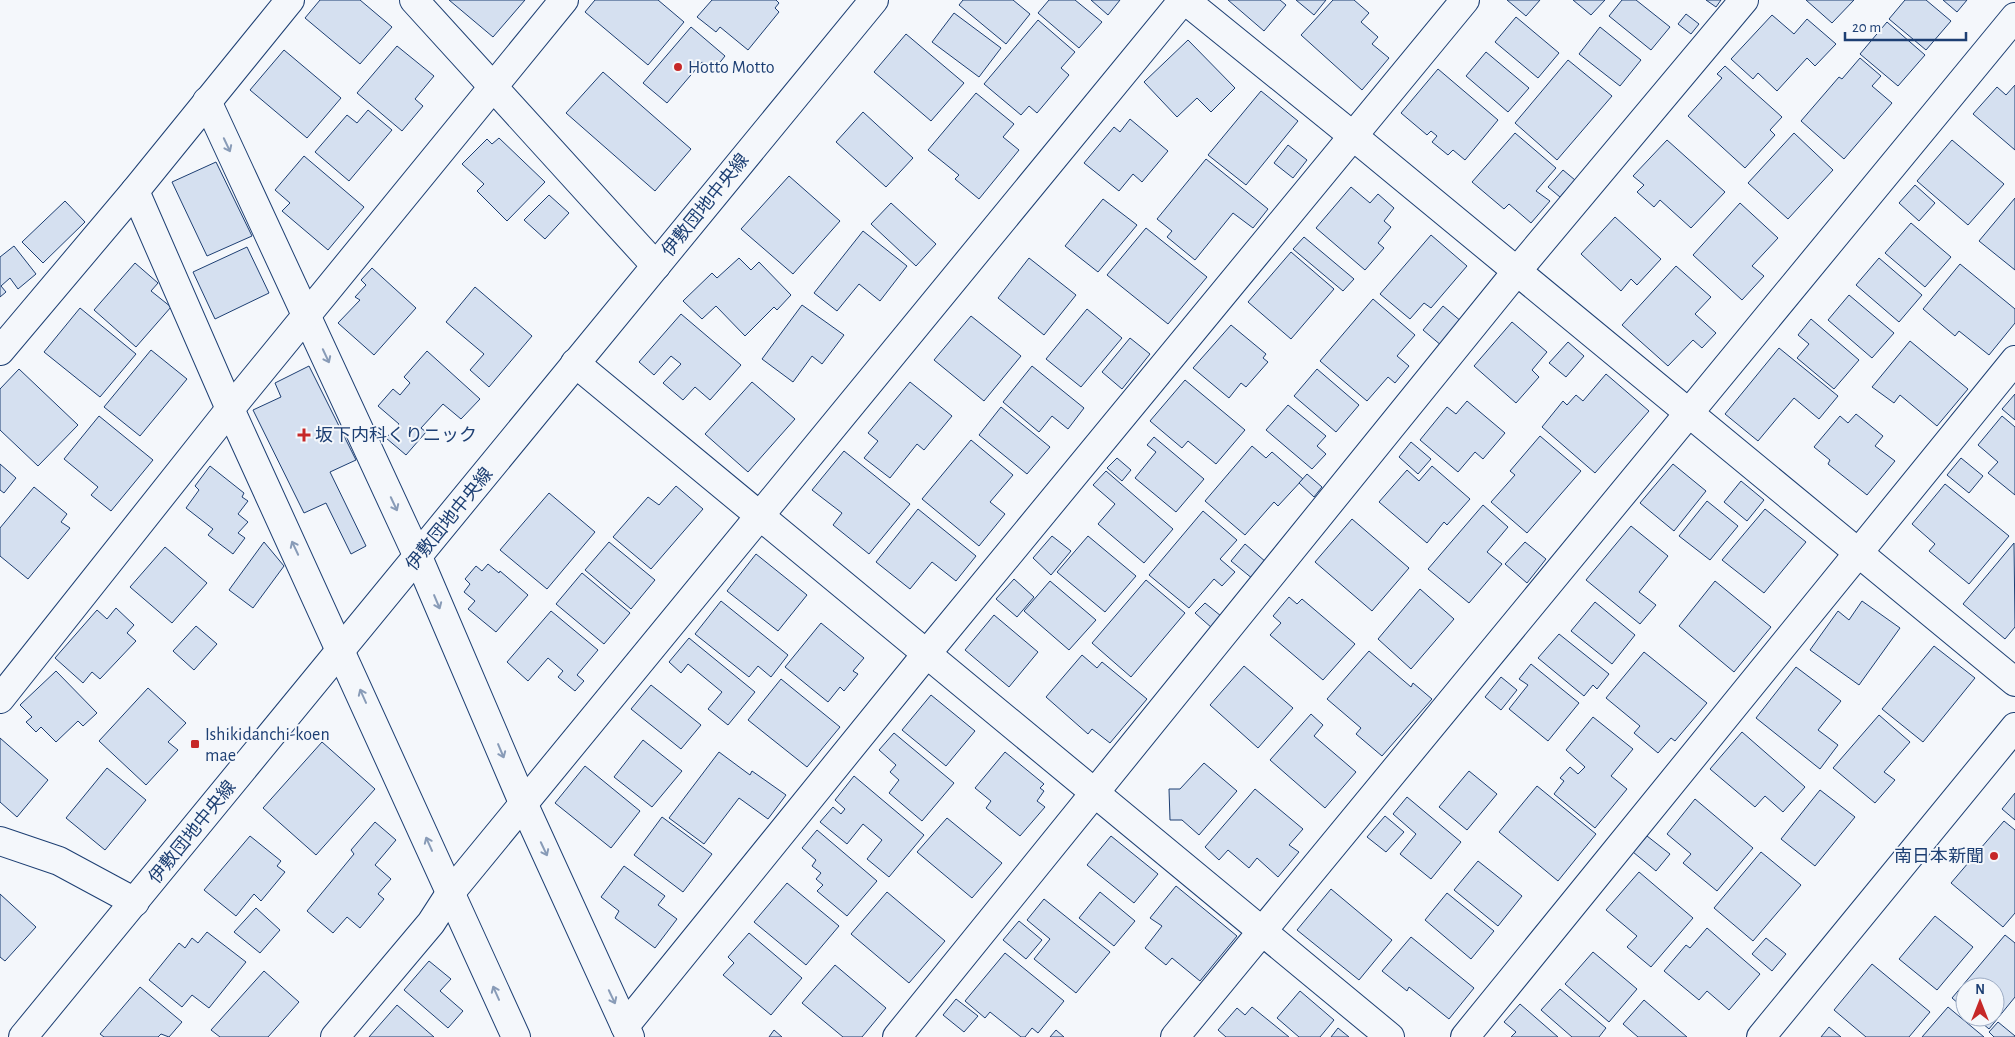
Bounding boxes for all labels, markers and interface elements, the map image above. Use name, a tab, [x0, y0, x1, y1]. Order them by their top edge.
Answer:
scale bar	[1845, 10, 1966, 42]
text: 20 m	[1852, 20, 1881, 35]
place label: Hotto Motto	[688, 59, 775, 77]
marker: Hotto Motto	[672, 61, 684, 73]
one-way arrow	[223, 138, 233, 153]
street label: 伊敷団地中央線	[658, 150, 752, 260]
one-way arrow	[321, 348, 331, 363]
place label: 坂下内科くりニック	[315, 426, 477, 445]
marker: 坂下内科くりニック	[297, 428, 311, 442]
street label: 伊敷団地中央線	[402, 464, 496, 574]
one-way arrow	[389, 496, 399, 511]
one-way arrow	[290, 541, 300, 556]
one-way arrow	[433, 594, 443, 609]
one-way arrow	[357, 689, 367, 704]
place label: Ishikidanchi-koen mae	[205, 726, 330, 765]
marker: Ishikidanchi-koen mae	[189, 738, 201, 750]
one-way arrow	[497, 743, 506, 758]
street label: 伊敷団地中央線	[145, 777, 239, 887]
one-way arrow	[424, 837, 434, 852]
one-way arrow	[540, 841, 550, 856]
place label: 南日本新聞	[1894, 847, 1984, 866]
marker: 南日本新聞	[1988, 850, 2000, 862]
north arrow	[1955, 977, 2005, 1027]
text: N	[1975, 983, 1985, 997]
one-way arrow	[491, 986, 501, 1001]
one-way arrow	[608, 989, 617, 1004]

